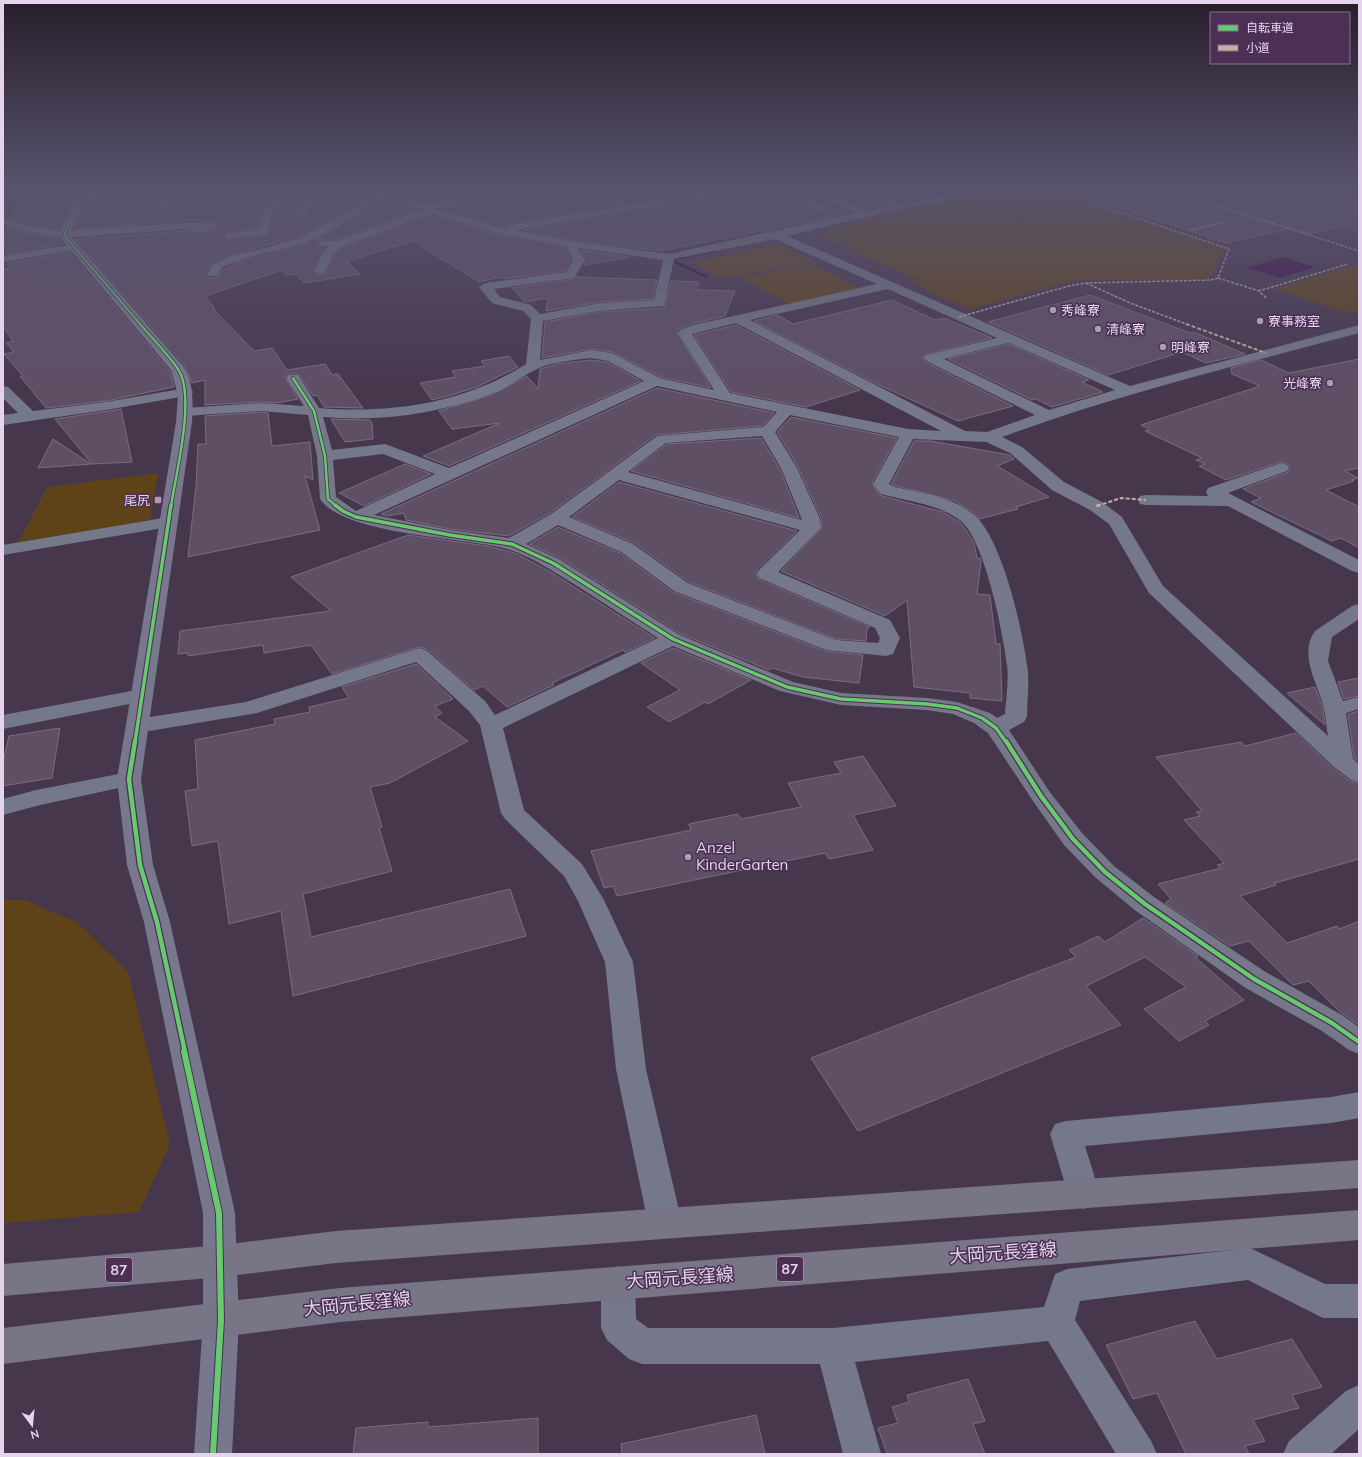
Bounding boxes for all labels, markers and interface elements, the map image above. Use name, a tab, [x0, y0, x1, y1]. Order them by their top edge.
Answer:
legend	[1210, 12, 1350, 64]
text: 自転車道	[1246, 20, 1294, 35]
text: 小道	[1246, 40, 1270, 55]
place label: 秀峰寮	[1061, 302, 1100, 318]
marker: 秀峰寮	[1048, 305, 1058, 315]
place label: 寮事務室	[1268, 313, 1320, 329]
marker: 寮事務室	[1255, 316, 1265, 326]
place label: 清峰寮	[1106, 321, 1145, 337]
marker: 清峰寮	[1093, 324, 1103, 334]
place label: 明峰寮	[1171, 339, 1210, 355]
marker: 明峰寮	[1158, 342, 1168, 352]
place label: 光峰寮	[1283, 375, 1322, 391]
marker: 光峰寮	[1325, 378, 1335, 388]
place label: 尾尻	[124, 492, 150, 508]
marker: 尾尻	[153, 495, 163, 505]
place label: Anzel KinderGarten	[696, 838, 788, 874]
marker: Anzel KinderGarten	[683, 852, 693, 862]
street label: 大岡元長窪線	[948, 1237, 1058, 1268]
road number: 87	[777, 1257, 803, 1281]
road number: 87	[106, 1258, 132, 1282]
street label: 大岡元長窪線	[625, 1262, 735, 1293]
street label: 大岡元長窪線	[302, 1286, 412, 1321]
north arrow	[12, 1405, 52, 1445]
text: N	[29, 1427, 41, 1442]

